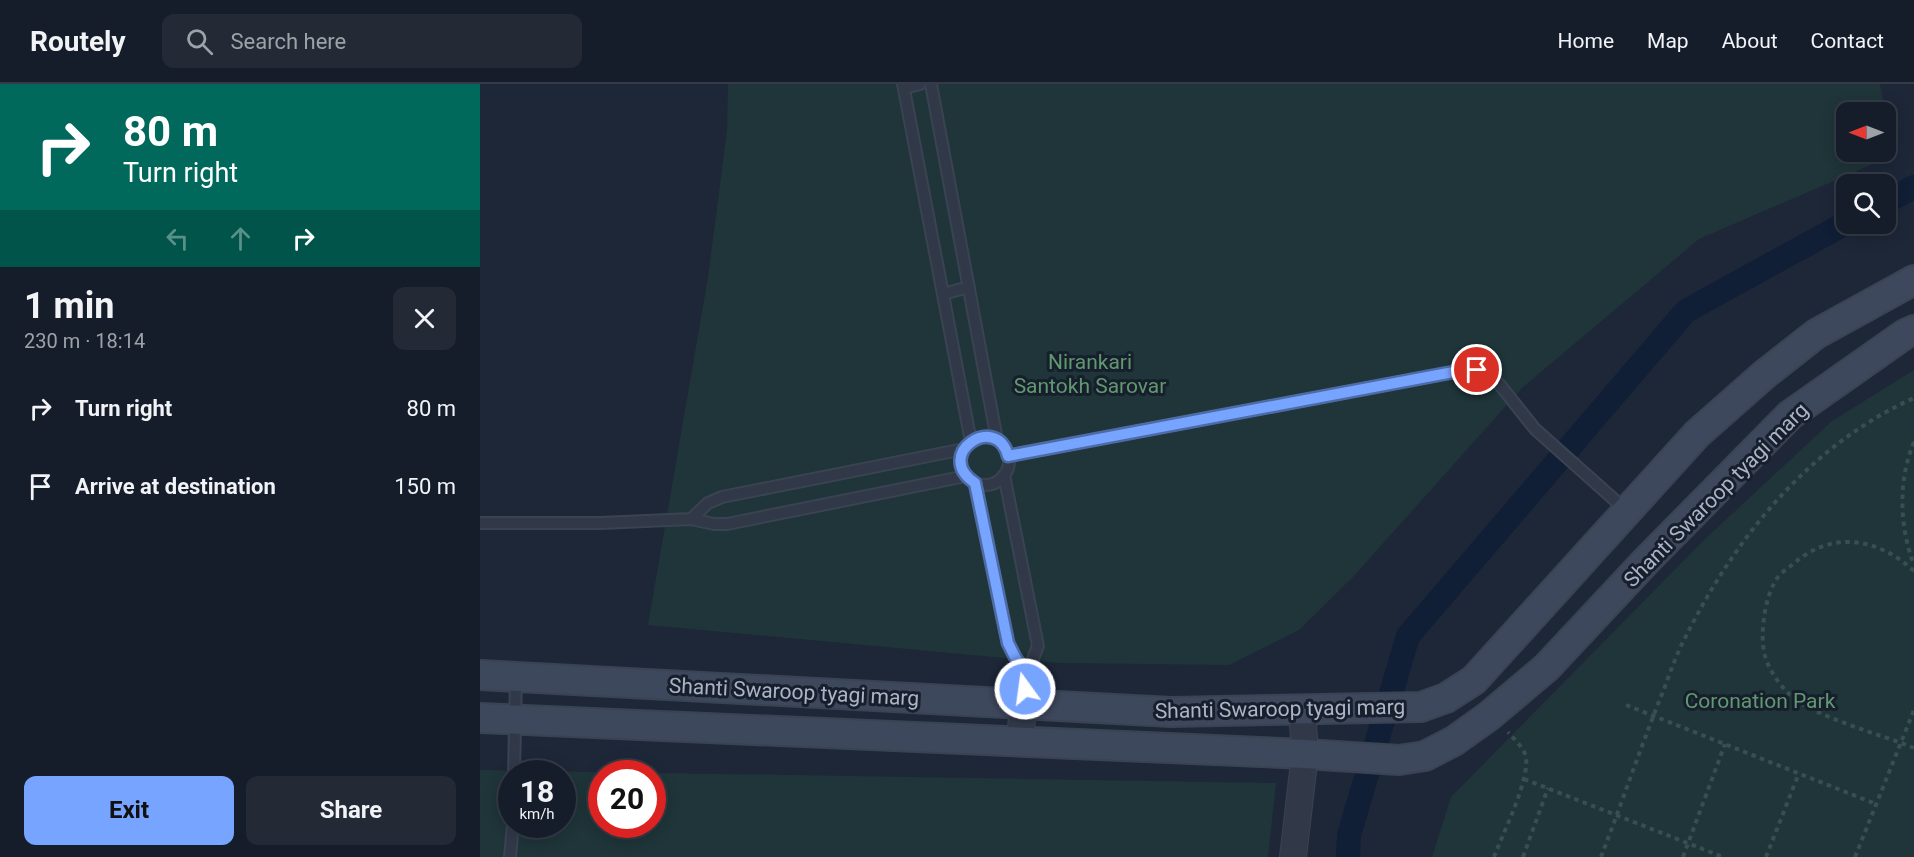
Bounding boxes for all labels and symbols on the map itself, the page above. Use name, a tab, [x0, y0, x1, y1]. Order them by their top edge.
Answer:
north arrow	[1836, 102, 1896, 162]
pin	[1451, 344, 1502, 395]
park label: Nirankari Santokh Sarovar	[1014, 350, 1166, 398]
street label: Shanti Swaroop tyagi marg	[1619, 398, 1813, 592]
position arrow	[993, 657, 1057, 721]
street label: Shanti Swaroop tyagi marg	[668, 673, 920, 711]
park label: Coronation Park	[1685, 689, 1836, 713]
street label: Shanti Swaroop tyagi marg	[1155, 695, 1405, 723]
speed limit sign: 20	[588, 760, 666, 838]

